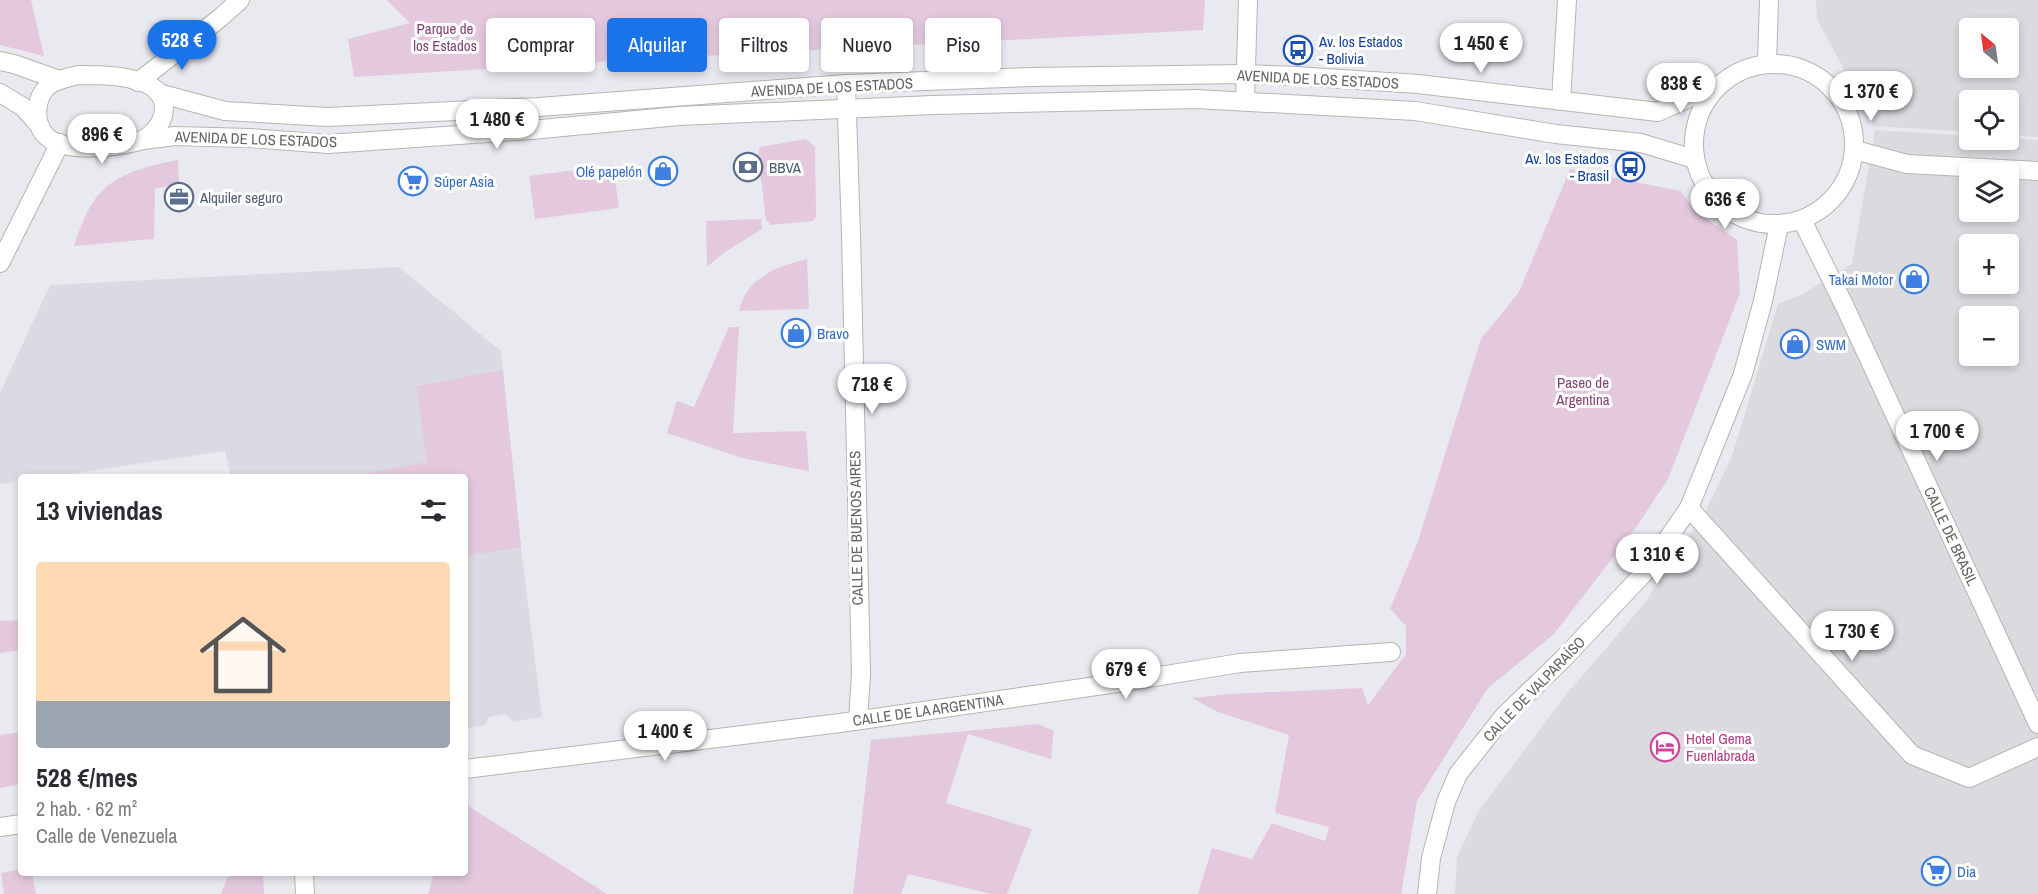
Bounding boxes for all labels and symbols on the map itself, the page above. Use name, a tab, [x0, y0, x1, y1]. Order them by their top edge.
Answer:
park label: Parque de los Estados	[413, 18, 477, 56]
north arrow	[1959, 18, 2019, 78]
pin: 528 €	[140, 20, 224, 71]
pin: 1 450 €	[1426, 23, 1536, 74]
place label: Av. los Estados - Bolivia	[1318, 31, 1403, 69]
bus stop icon: Av. los Estados - Bolivia	[1282, 34, 1314, 66]
pin: 838 €	[1639, 63, 1723, 114]
street label: AVENIDA DE LOS ESTADOS	[1235, 64, 1400, 94]
pin: 1 370 €	[1816, 71, 1926, 122]
street label: AVENIDA DE LOS ESTADOS	[749, 72, 914, 102]
pin: 1 480 €	[442, 99, 552, 150]
pin: 896 €	[60, 114, 144, 165]
street label: AVENIDA DE LOS ESTADOS	[174, 126, 337, 152]
place label: Av. los Estados - Brasil	[1524, 148, 1609, 186]
bank icon: BBVA	[732, 151, 764, 183]
bus stop icon: Av. los Estados - Brasil	[1614, 151, 1646, 183]
shop icon: Olé papelón	[647, 155, 679, 187]
place label: BBVA	[769, 157, 802, 178]
place label: Olé papelón	[576, 161, 642, 182]
supermarket icon: Súper Asia	[397, 165, 429, 197]
place label: Súper Asia	[434, 171, 494, 192]
pin: 636 €	[1683, 179, 1767, 230]
office icon: Alquiler seguro	[163, 181, 195, 213]
place label: Alquiler seguro	[199, 187, 283, 208]
shop icon: Takai Motor	[1898, 263, 1930, 295]
place label: Takai Motor	[1828, 269, 1893, 290]
shop icon: Bravo	[780, 317, 812, 349]
place label: Bravo	[817, 323, 849, 344]
shop icon: SWM	[1779, 328, 1811, 360]
place label: SWM	[1816, 334, 1846, 355]
pin: 718 €	[830, 364, 914, 415]
park label: Paseo de Argentina	[1555, 372, 1610, 410]
pin: 1 700 €	[1882, 411, 1992, 462]
street label: CALLE DE BUENOS AIRES	[844, 451, 868, 605]
street label: CALLE DE BRASIL	[1919, 483, 1983, 589]
pin: 1 310 €	[1602, 534, 1712, 585]
pin: 1 730 €	[1797, 611, 1907, 662]
street label: CALLE DE VALPARAÍSO	[1478, 632, 1590, 746]
pin: 679 €	[1084, 649, 1168, 700]
street label: CALLE DE LA ARGENTINA	[851, 689, 1005, 731]
pin: 1 400 €	[610, 711, 720, 762]
place label: Hotel Gema Fuenlabrada	[1686, 728, 1755, 766]
hotel icon: Hotel Gema Fuenlabrada	[1649, 731, 1681, 763]
supermarket icon: Dia	[1920, 855, 1952, 887]
place label: Dia	[1957, 861, 1976, 882]

